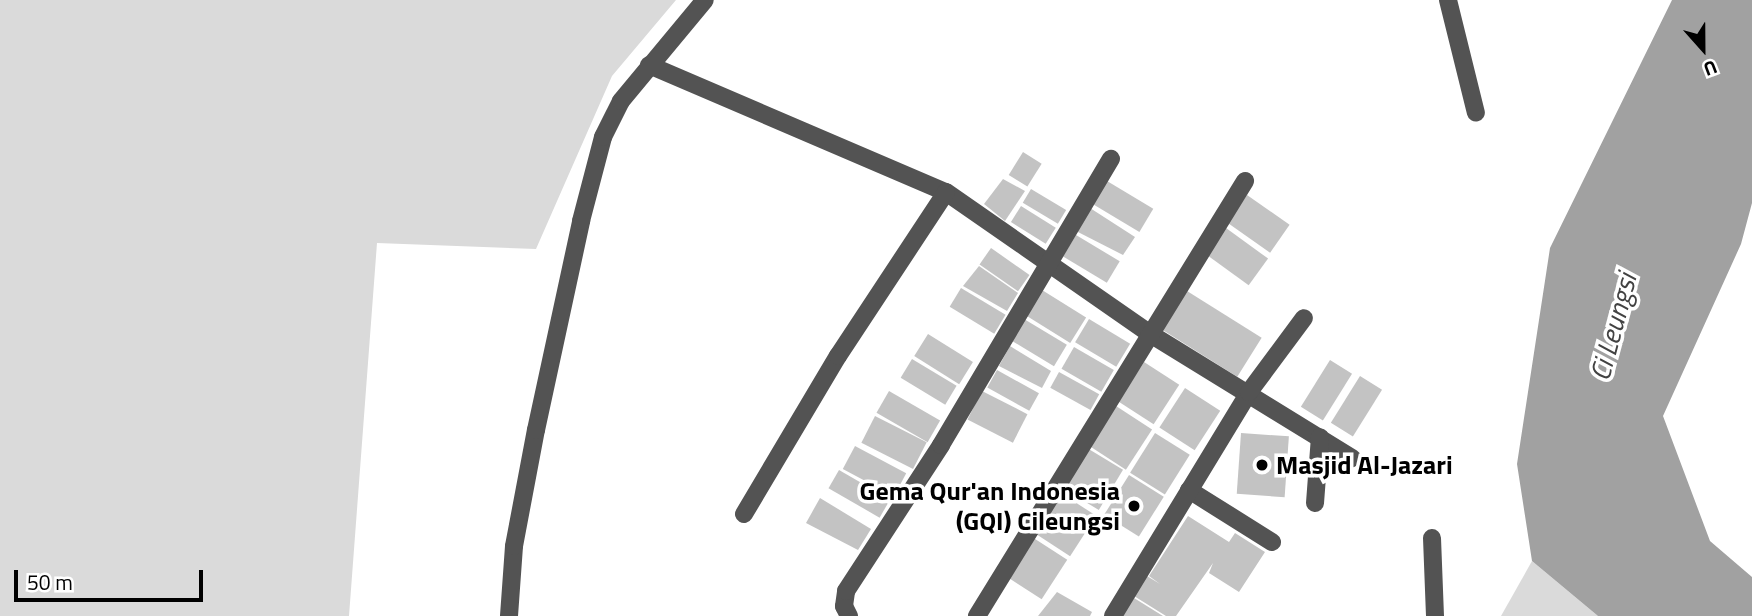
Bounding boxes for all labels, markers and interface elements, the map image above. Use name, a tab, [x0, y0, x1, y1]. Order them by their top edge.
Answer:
north arrow	[1668, 14, 1738, 84]
text: U	[1700, 53, 1722, 85]
water label: Ci Leungsi	[1583, 270, 1643, 384]
place label: Masjid Al-Jazari	[1276, 449, 1453, 481]
marker: Masjid Al-Jazari	[1254, 457, 1270, 473]
place label: Gema Qur'an Indonesia (GQI) Cileungsi	[860, 475, 1120, 536]
marker: Gema Qur'an Indonesia (GQI) Cileungsi	[1126, 498, 1142, 514]
scale bar	[18, 556, 206, 600]
text: 50 m	[27, 566, 73, 598]

